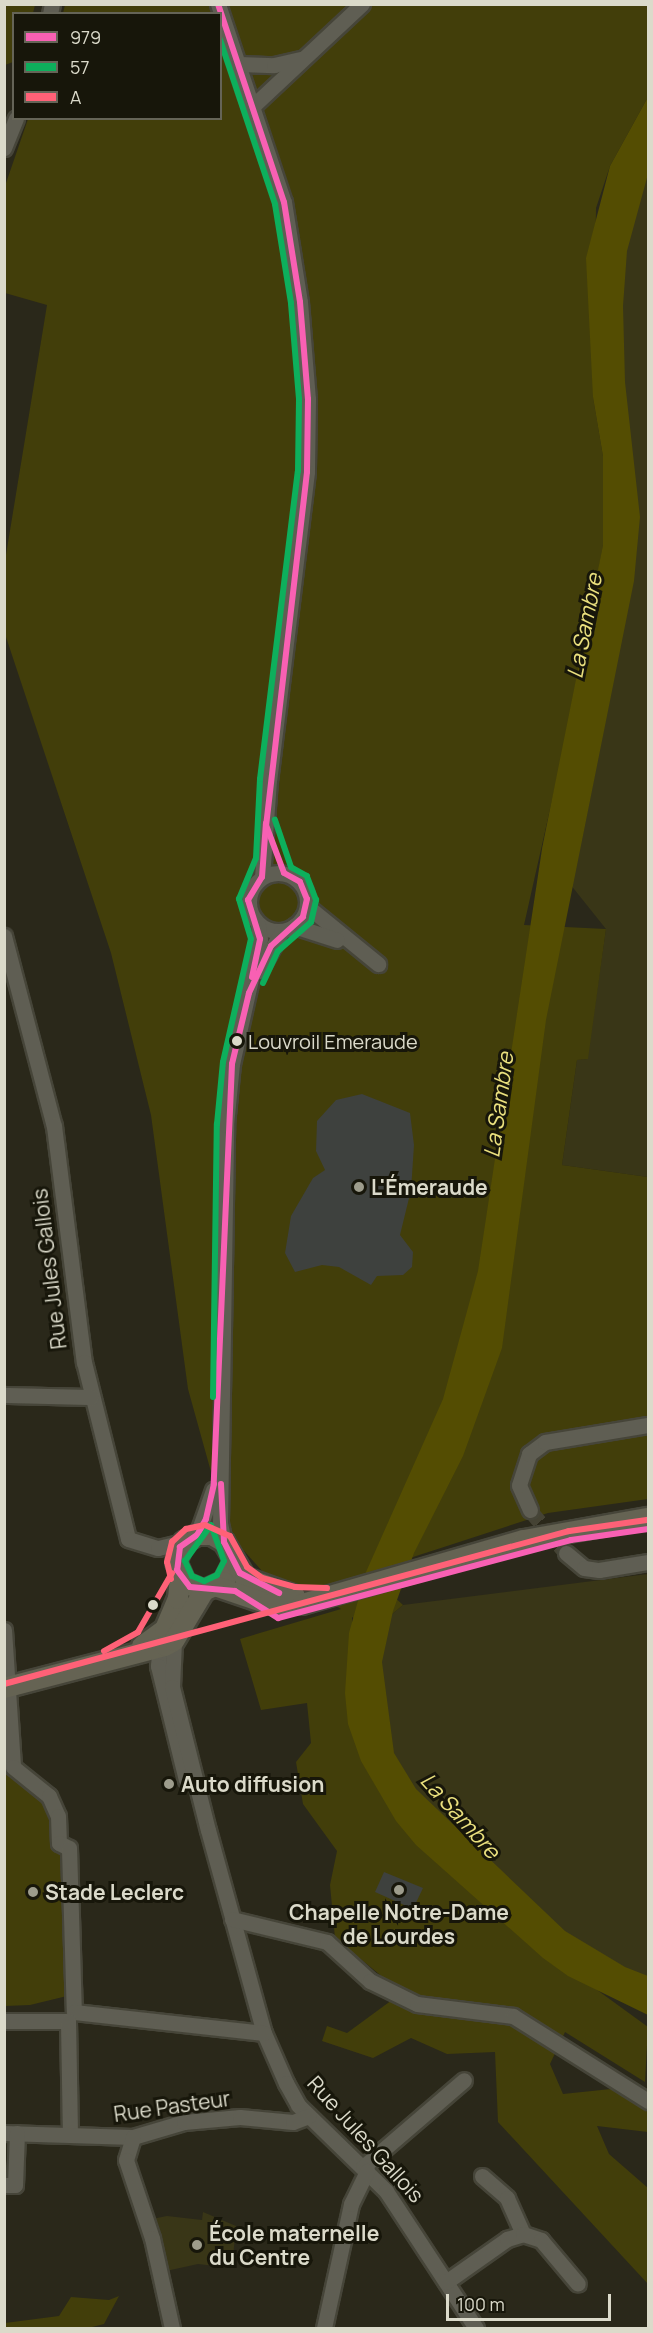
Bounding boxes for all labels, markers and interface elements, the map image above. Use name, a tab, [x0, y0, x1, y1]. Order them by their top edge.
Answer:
legend	[12, 12, 222, 120]
text: 979	[70, 25, 101, 49]
text: 57	[70, 55, 89, 79]
text: A	[70, 85, 81, 109]
water label: La Sambre	[562, 572, 608, 680]
place label: Louvroil Emeraude	[248, 1029, 418, 1053]
marker: Louvroil Emeraude	[231, 1035, 243, 1047]
water label: La Sambre	[479, 1051, 519, 1159]
place label: L'Émeraude	[371, 1174, 488, 1200]
marker: L'Émeraude	[352, 1180, 366, 1194]
street label: Rue Jules Gallois	[27, 1187, 71, 1351]
unlabelled marker	[147, 1599, 159, 1611]
water label: La Sambre	[415, 1768, 505, 1864]
place label: Auto diffusion	[181, 1771, 324, 1797]
marker: Auto diffusion	[162, 1777, 176, 1791]
place label: Stade Leclerc	[45, 1879, 184, 1905]
marker: Chapelle Notre-Dame de Lourdes	[392, 1883, 406, 1897]
marker: Stade Leclerc	[26, 1885, 40, 1899]
place label: Chapelle Notre-Dame de Lourdes	[289, 1899, 509, 1949]
street label: Rue Jules Gallois	[303, 2071, 429, 2207]
street label: Rue Pasteur	[112, 2085, 232, 2127]
place label: École maternelle du Centre	[209, 2220, 379, 2270]
marker: École maternelle du Centre	[190, 2238, 204, 2252]
scale bar	[449, 2282, 614, 2320]
text: 100 m	[457, 2292, 505, 2316]

